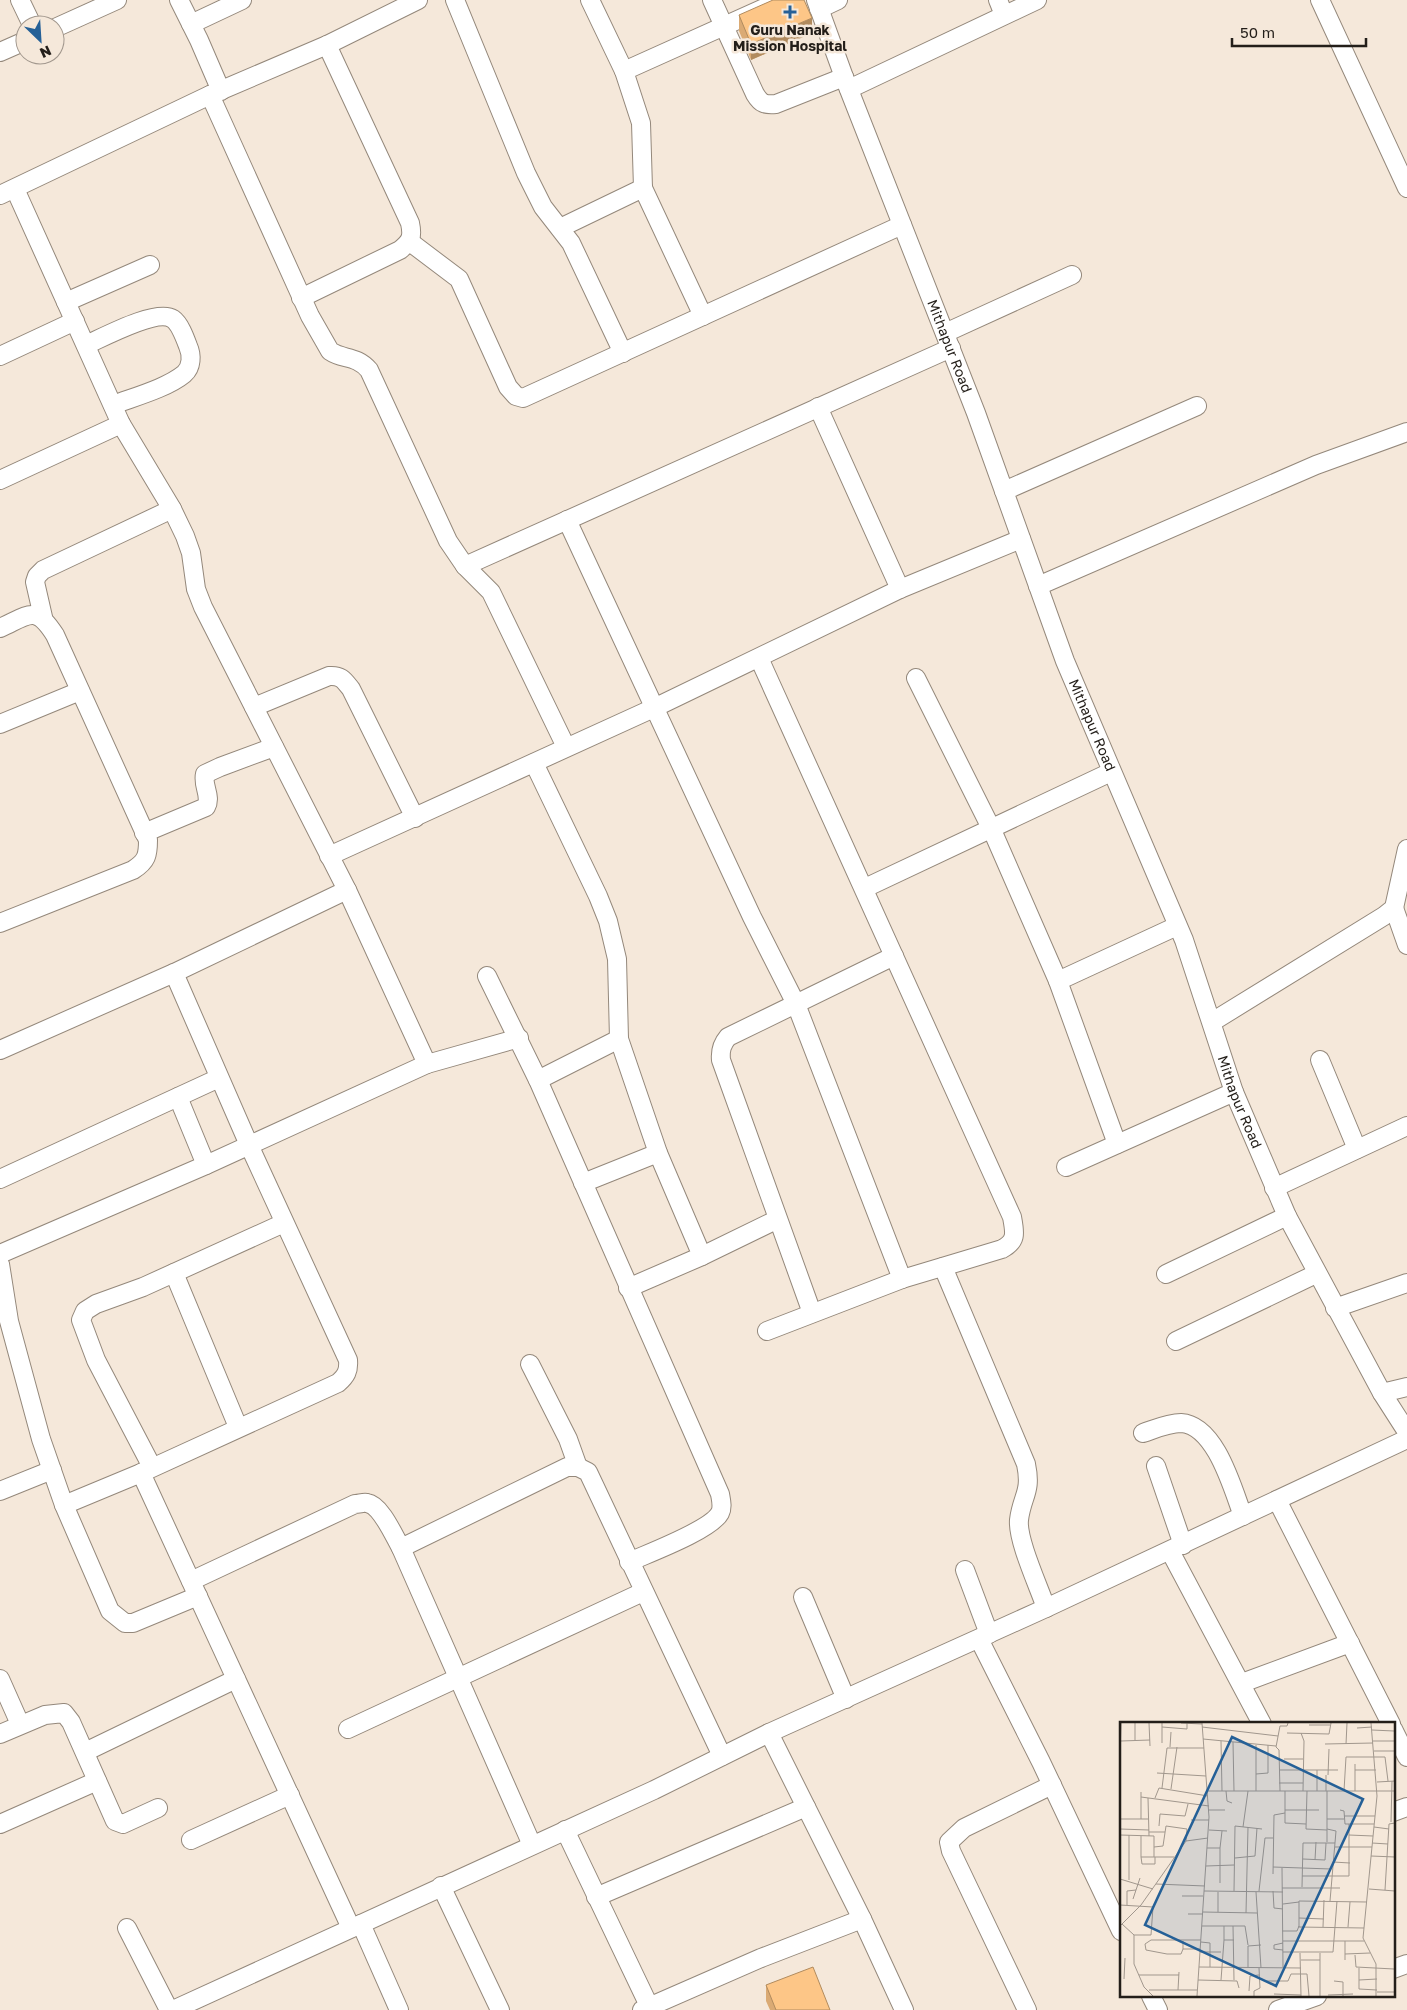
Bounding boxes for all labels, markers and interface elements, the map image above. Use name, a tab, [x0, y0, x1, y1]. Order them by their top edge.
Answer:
marker: Guru Nanak Mission Hospital	[783, 5, 797, 19]
north arrow	[15, 15, 65, 65]
scale bar	[1232, 15, 1366, 47]
place label: Guru Nanak Mission Hospital	[733, 21, 847, 54]
text: 50 m	[1240, 23, 1275, 41]
text: N	[37, 42, 54, 62]
street label: Mithapur Road	[924, 297, 976, 395]
street label: Mithapur Road	[1066, 676, 1120, 773]
street label: Mithapur Road	[1215, 1053, 1266, 1151]
inset map	[1120, 1722, 1394, 1998]

